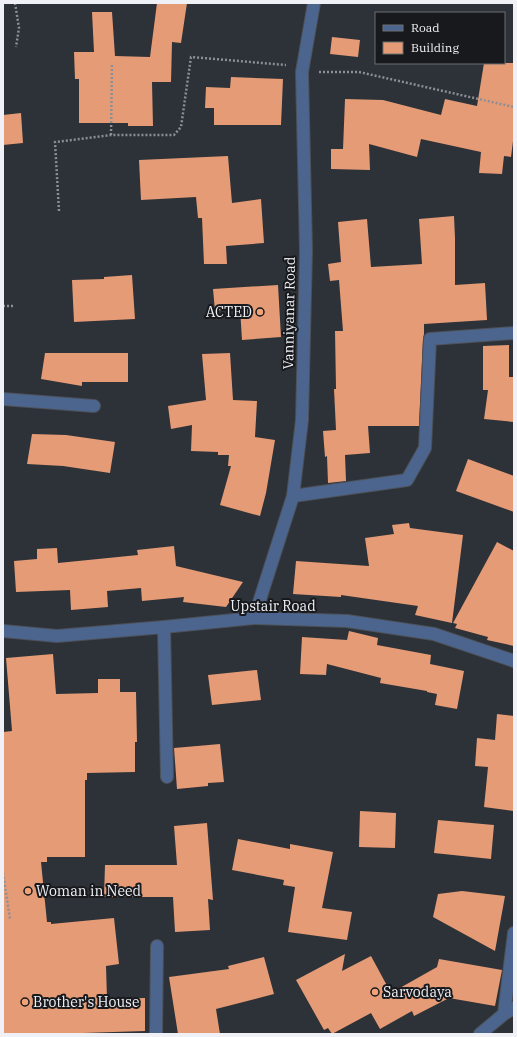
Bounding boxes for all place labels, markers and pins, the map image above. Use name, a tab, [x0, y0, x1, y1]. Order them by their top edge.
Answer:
place label: ACTED	[206, 303, 252, 321]
marker: ACTED	[255, 307, 265, 317]
place label: Woman in Need	[36, 882, 142, 900]
marker: Woman in Need	[23, 886, 33, 896]
place label: Sarvodaya	[383, 983, 452, 1001]
marker: Sarvodaya	[370, 987, 380, 997]
place label: Brother's House	[33, 993, 139, 1011]
marker: Brother's House	[20, 997, 30, 1007]

